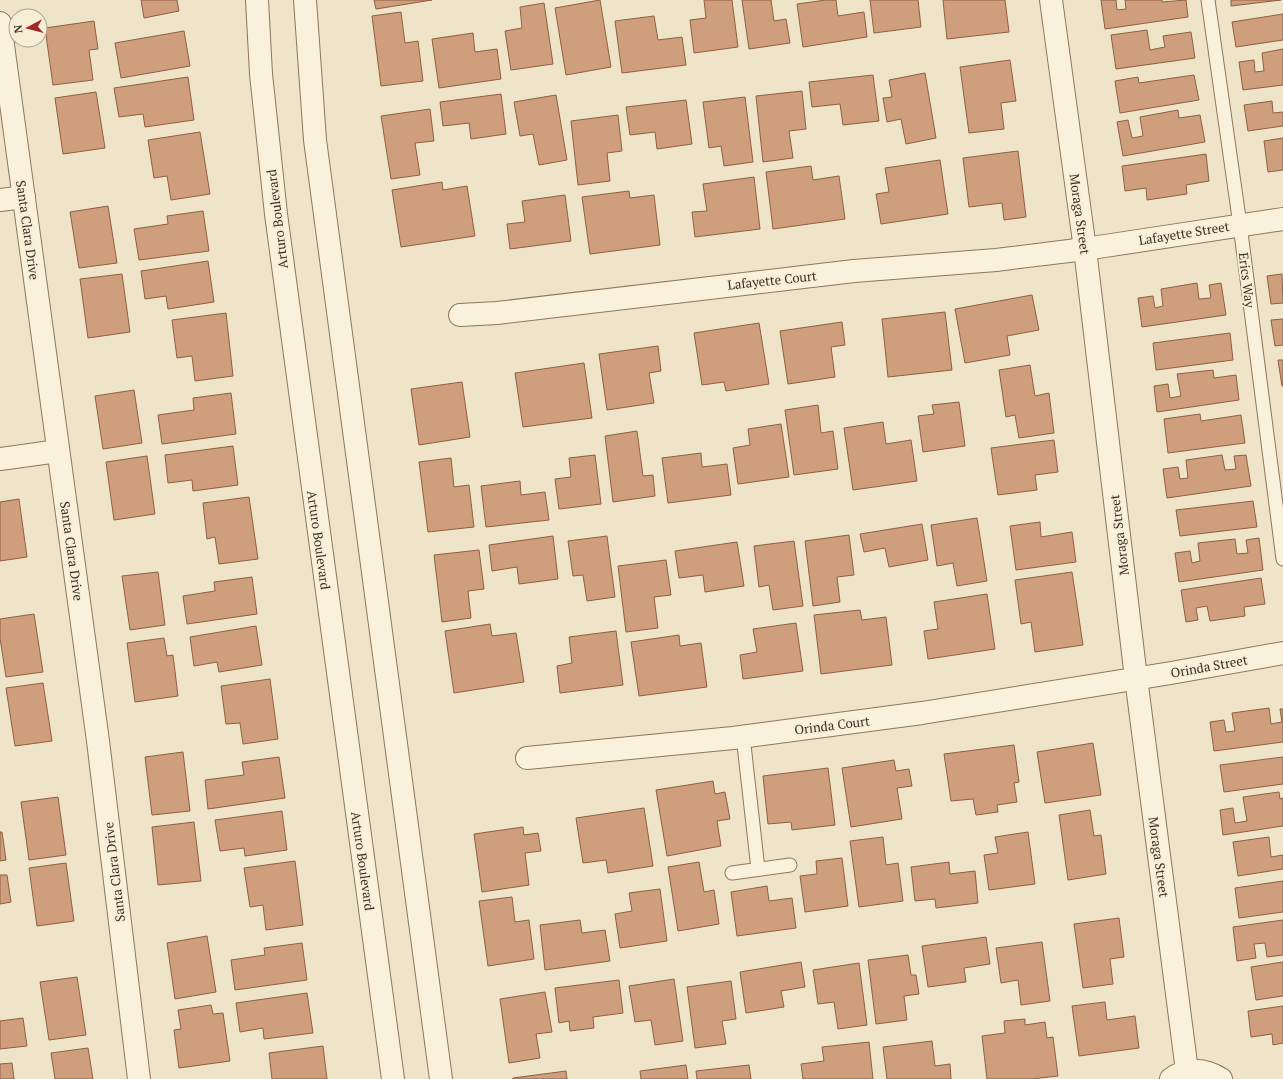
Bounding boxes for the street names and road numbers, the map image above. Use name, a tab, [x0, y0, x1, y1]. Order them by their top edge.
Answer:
street label: Arturo Boulevard	[262, 168, 292, 270]
street label: Moraga Street	[1065, 173, 1095, 256]
street label: Santa Clara Drive	[12, 179, 44, 281]
street label: Lafayette Street	[1137, 217, 1231, 249]
street label: Erics Way	[1235, 251, 1259, 309]
street label: Lafayette Court	[727, 266, 818, 294]
street label: Arturo Boulevard	[303, 489, 335, 591]
street label: Moraga Street	[1105, 493, 1133, 576]
street label: Santa Clara Drive	[56, 500, 88, 602]
street label: Orinda Street	[1169, 650, 1249, 682]
street label: Orinda Court	[793, 711, 871, 739]
street label: Arturo Boulevard	[347, 810, 379, 912]
street label: Moraga Street	[1144, 816, 1174, 899]
street label: Santa Clara Drive	[99, 821, 129, 923]

